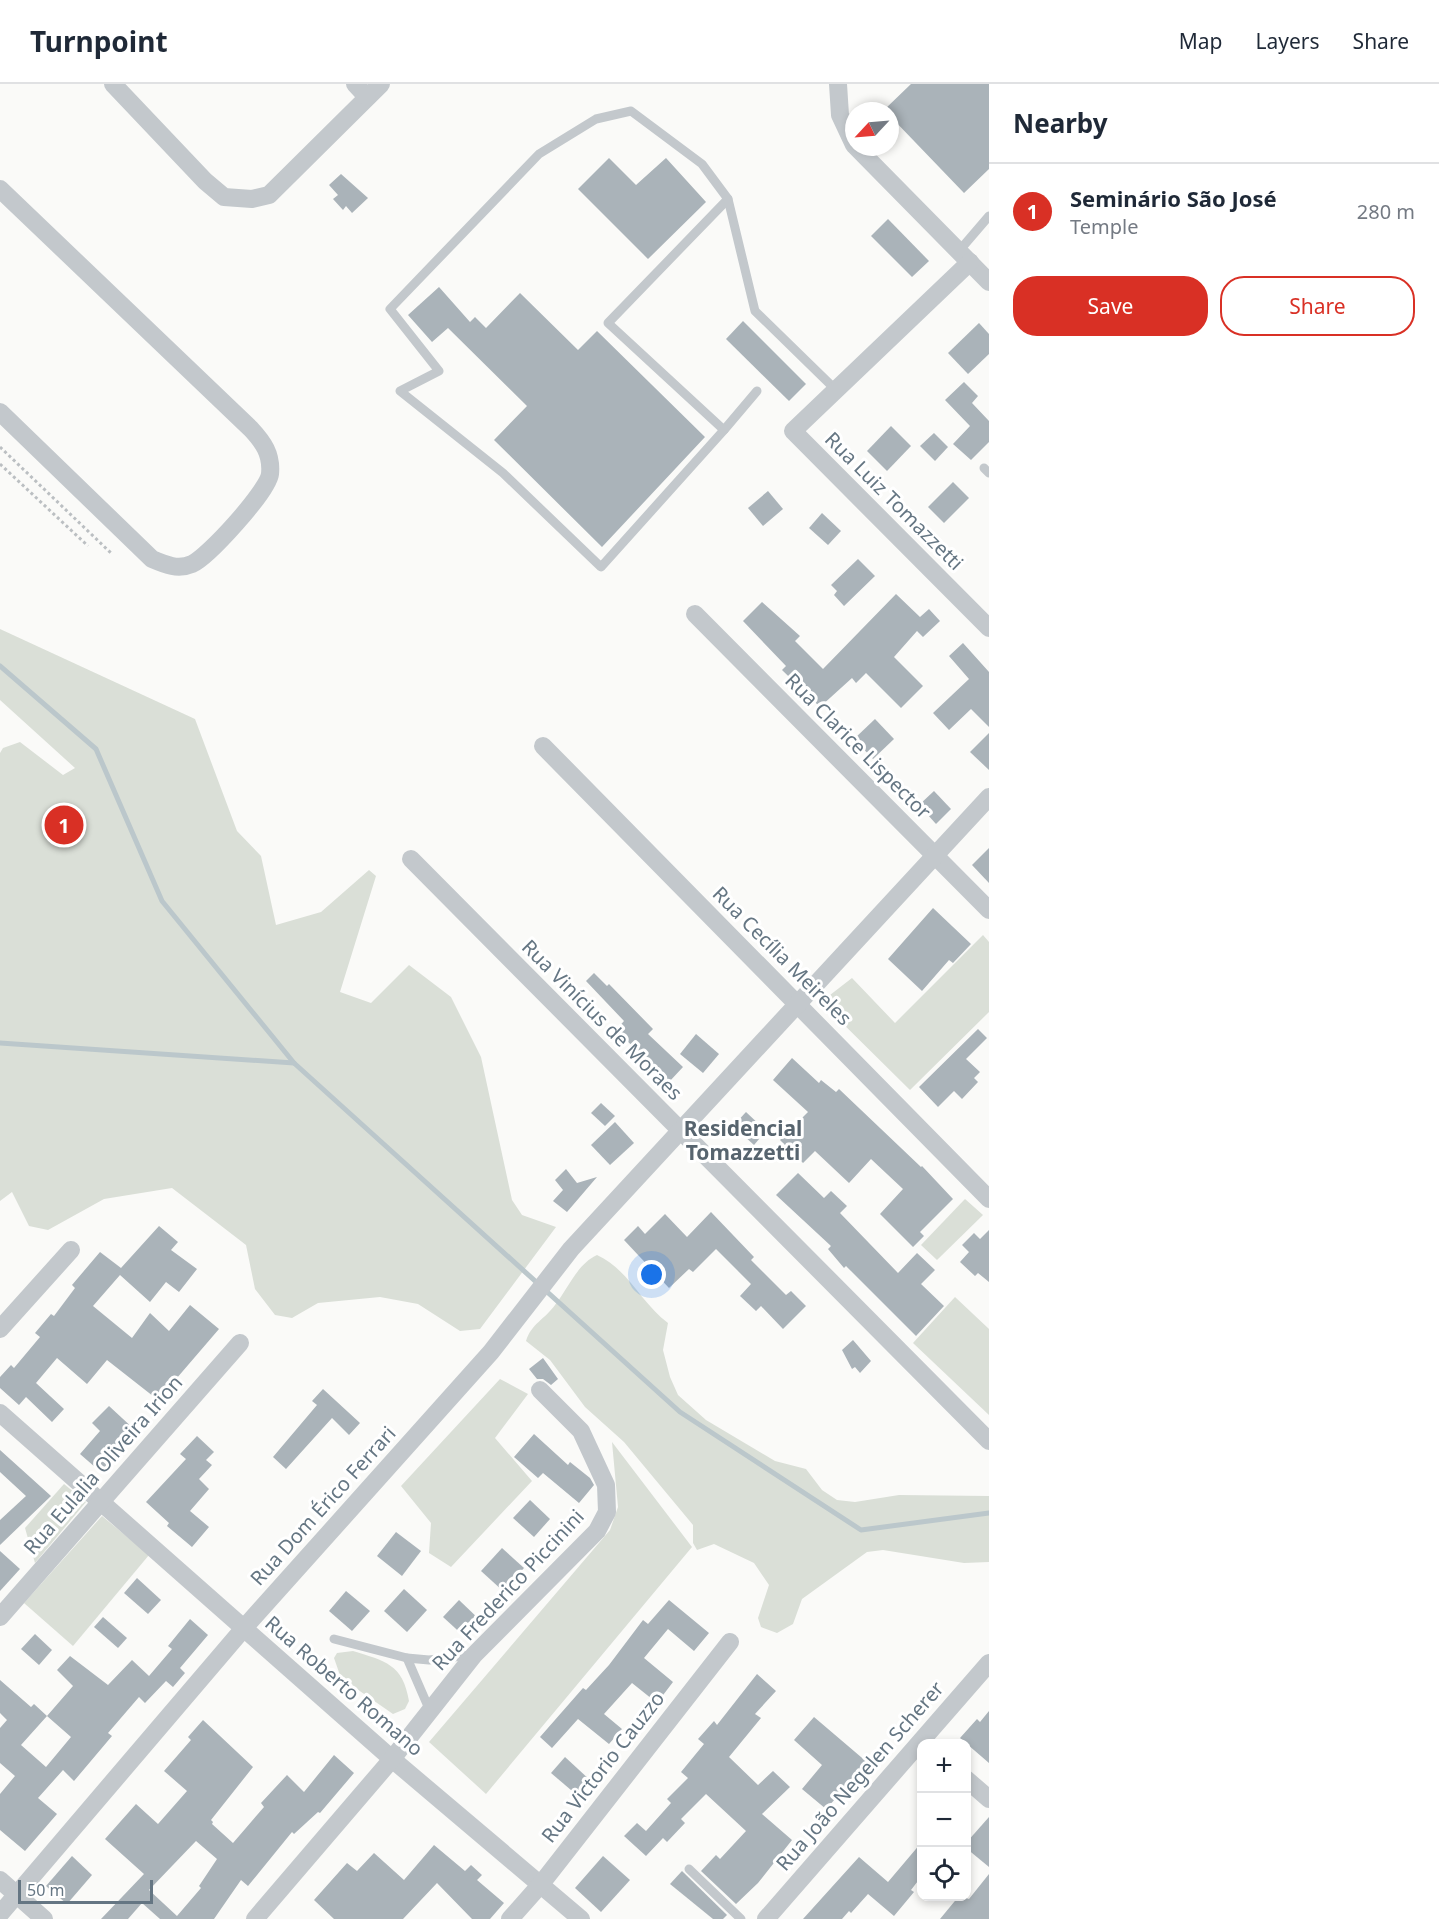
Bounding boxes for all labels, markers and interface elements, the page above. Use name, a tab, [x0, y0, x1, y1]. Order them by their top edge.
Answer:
text: Turnpoint	[30, 22, 168, 60]
text: Map	[1179, 27, 1223, 55]
text: Layers	[1256, 27, 1320, 55]
text: Share	[1353, 27, 1409, 55]
north arrow	[845, 102, 899, 156]
text: Nearby	[1013, 105, 1108, 141]
text: Seminário São José	[1070, 183, 1277, 213]
text: 1	[1027, 198, 1038, 225]
text: 280 m	[1357, 198, 1415, 225]
text: Temple	[1070, 213, 1138, 240]
button: Save	[1013, 276, 1208, 336]
button: Share	[1220, 276, 1415, 336]
street label: Rua Luiz Tomazzetti	[819, 426, 969, 576]
street label: Rua Clarice Lispector	[780, 667, 937, 824]
pin: 1	[44, 802, 84, 848]
street label: Rua Cecília Meireles	[707, 880, 858, 1031]
street label: Rua Vinícius de Moraes	[516, 933, 689, 1106]
district label: Residencial Tomazzetti	[684, 1114, 802, 1166]
your location	[637, 1260, 666, 1289]
street label: Rua Eulalia Oliveira Irion	[17, 1369, 188, 1560]
street label: Rua Dom Érico Ferrari	[244, 1420, 401, 1591]
street label: Rua Frederico Piccinini	[426, 1503, 590, 1676]
street label: Rua Roberto Romano	[260, 1609, 429, 1762]
street label: Rua João Negelen Scherer	[770, 1675, 950, 1876]
street label: Rua Victorio Cauzzo	[535, 1685, 670, 1848]
map controls	[917, 1739, 971, 1901]
button: +	[917, 1739, 971, 1793]
button: −	[917, 1793, 971, 1847]
button: locate	[917, 1847, 971, 1901]
scale bar	[18, 1877, 153, 1904]
text: 50 m	[27, 1879, 64, 1901]

